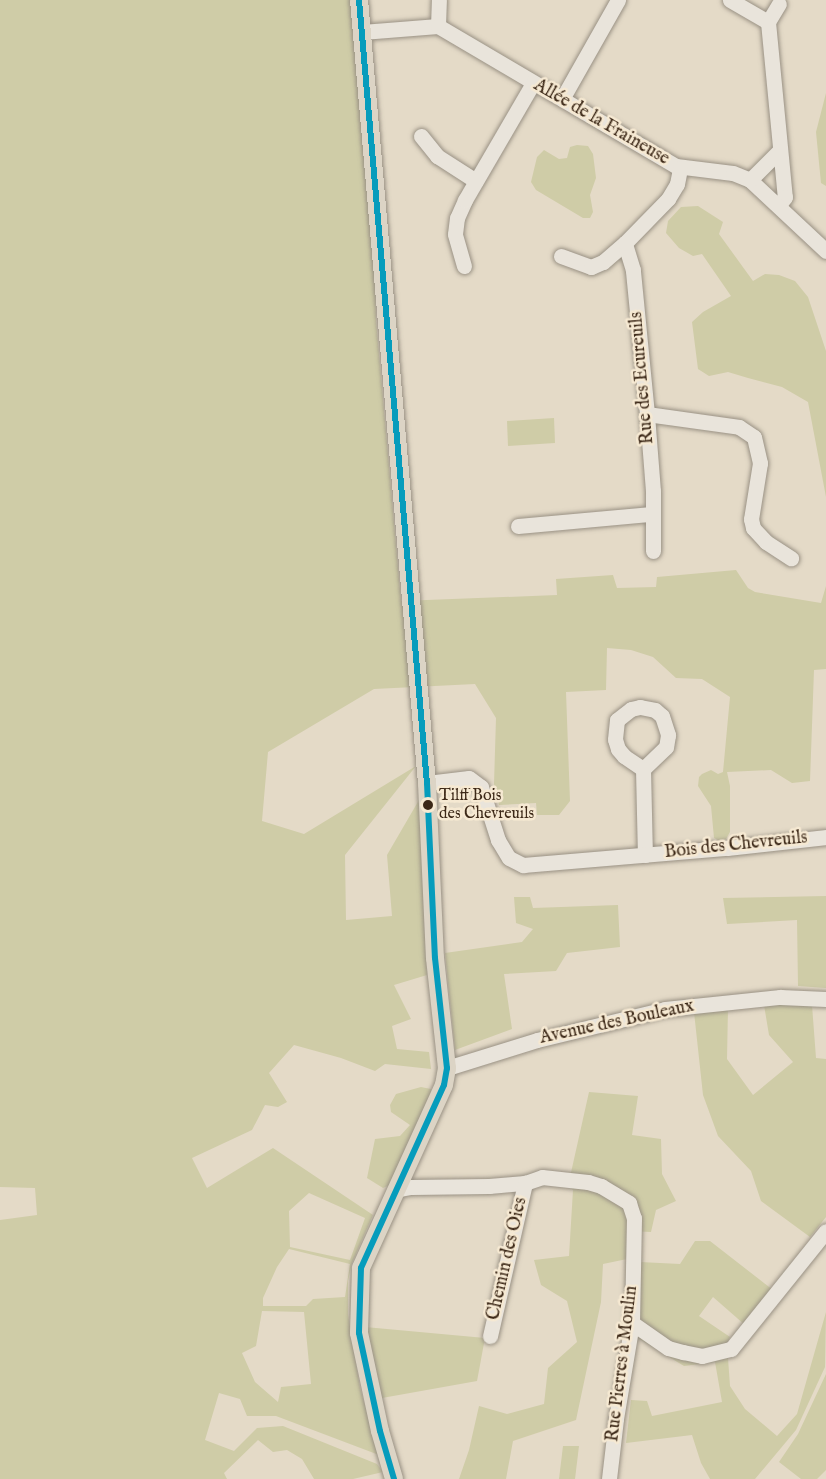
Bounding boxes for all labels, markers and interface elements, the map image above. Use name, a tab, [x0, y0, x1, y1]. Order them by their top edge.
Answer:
street label: Allée de la Fraineuse	[529, 75, 673, 171]
street label: Rue des Ecureuils	[626, 311, 660, 445]
place label: Tilff Bois des Chevreuils	[439, 786, 534, 824]
marker: Tilff Bois des Chevreuils	[422, 799, 434, 811]
street label: Bois des Chevreuils	[663, 828, 809, 864]
street label: Avenue des Bouleaux	[538, 996, 696, 1050]
street label: Chemin des Oies	[483, 1196, 533, 1322]
street label: Rue Pierres à Moulin	[603, 1285, 643, 1443]

